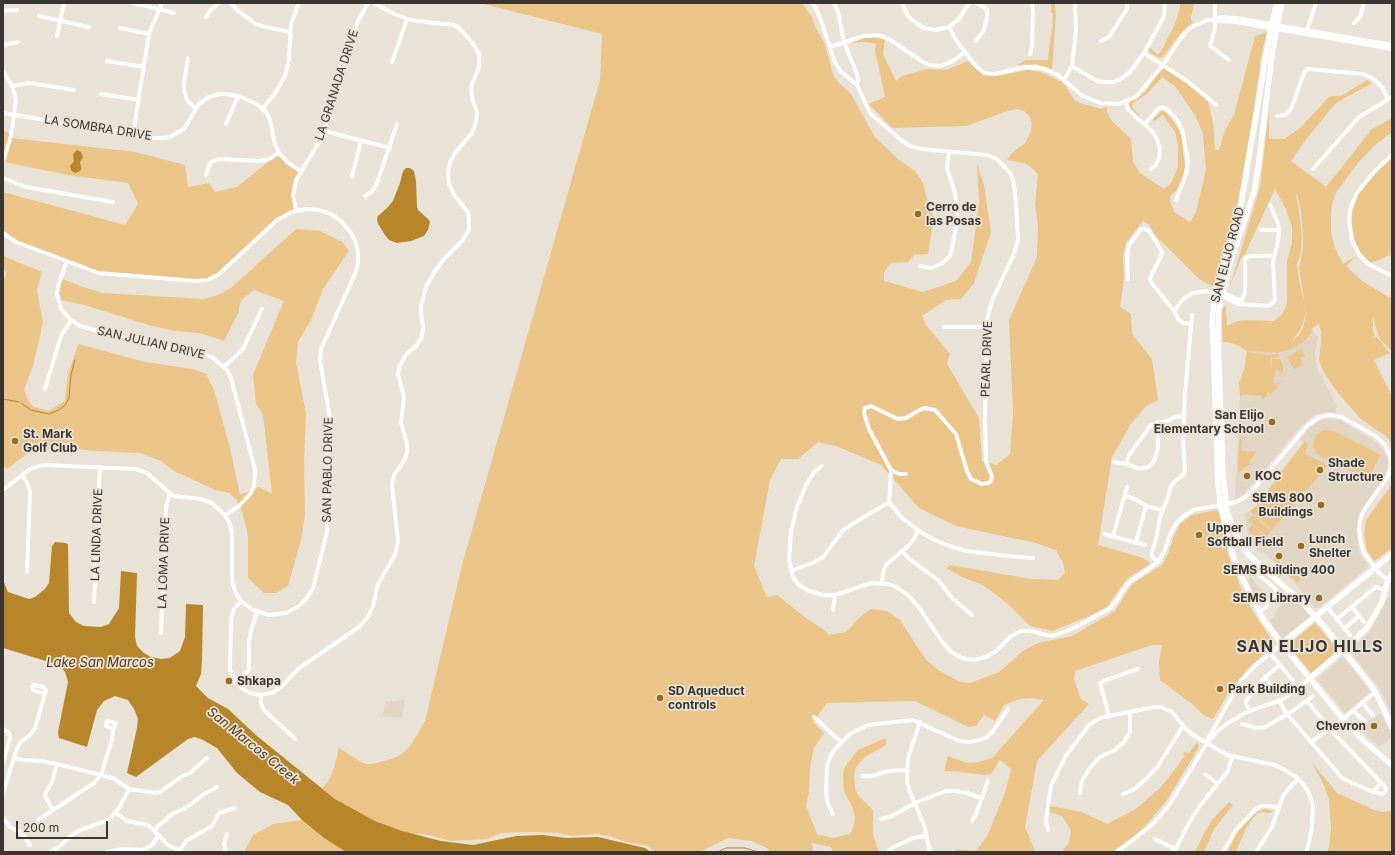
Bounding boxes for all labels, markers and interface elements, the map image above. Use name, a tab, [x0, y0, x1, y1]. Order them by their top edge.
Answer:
street label: LA GRANADA DRIVE	[312, 28, 362, 142]
street label: LA SOMBRA DRIVE	[43, 112, 153, 144]
place label: Cerro de las Posas	[926, 200, 981, 228]
street label: SAN ELIJO ROAD	[1208, 206, 1248, 304]
marker: Cerro de las Posas	[913, 209, 923, 219]
street label: PEARL DRIVE	[978, 321, 996, 397]
street label: SAN JULIAN DRIVE	[96, 324, 206, 362]
place label: San Elijo Elementary School	[1154, 408, 1264, 436]
street label: SAN PABLO DRIVE	[320, 417, 336, 523]
marker: San Elijo Elementary School	[1267, 417, 1277, 427]
place label: St. Mark Golf Club	[23, 427, 77, 455]
marker: St. Mark Golf Club	[10, 436, 20, 446]
place label: Shade Structure	[1328, 456, 1383, 484]
marker: Shade Structure	[1315, 465, 1325, 475]
place label: KOC	[1255, 469, 1281, 483]
marker: KOC	[1242, 471, 1252, 481]
street label: LA LINDA DRIVE	[88, 489, 106, 581]
place label: SEMS 800 Buildings	[1252, 491, 1313, 519]
marker: SEMS 800 Buildings	[1316, 500, 1326, 510]
street label: LA LOMA DRIVE	[155, 517, 173, 609]
place label: Upper Softball Field	[1207, 521, 1283, 549]
marker: Upper Softball Field	[1194, 530, 1204, 540]
place label: Lunch Shelter	[1309, 532, 1351, 560]
marker: Lunch Shelter	[1296, 541, 1306, 551]
marker: SEMS Building 400	[1274, 551, 1284, 561]
place label: SEMS Building 400	[1223, 563, 1335, 577]
place label: SEMS Library	[1232, 591, 1311, 605]
marker: SEMS Library	[1314, 593, 1324, 603]
district label: SAN ELIJO HILLS	[1237, 637, 1383, 657]
water label: Lake San Marcos	[46, 655, 154, 671]
place label: Shkapa	[237, 674, 281, 688]
marker: Shkapa	[224, 676, 234, 686]
place label: Park Building	[1228, 682, 1305, 696]
place label: SD Aqueduct controls	[668, 684, 745, 712]
marker: Park Building	[1215, 684, 1225, 694]
marker: SD Aqueduct controls	[655, 693, 665, 703]
water label: San Marcos Creek	[204, 704, 302, 788]
place label: Chevron	[1316, 719, 1366, 733]
marker: Chevron	[1369, 721, 1379, 731]
scale bar	[18, 813, 110, 839]
text: 200 m	[23, 820, 59, 835]

